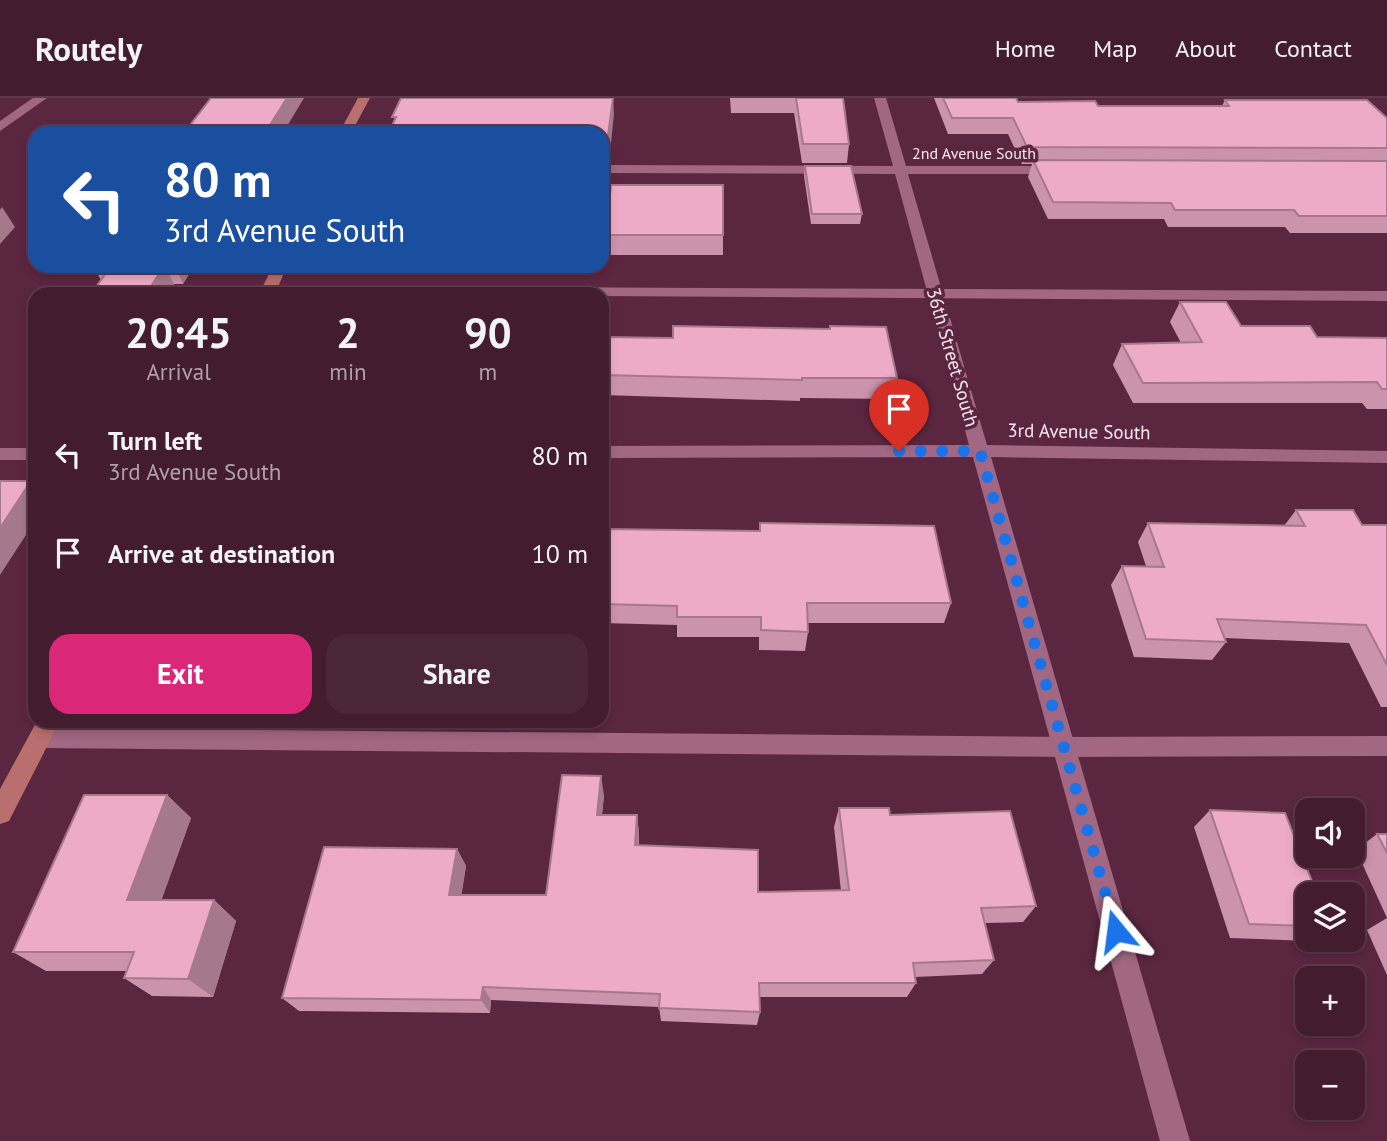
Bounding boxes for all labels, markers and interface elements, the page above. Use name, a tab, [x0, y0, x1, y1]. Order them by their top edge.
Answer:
text: Routely	[35, 27, 142, 70]
text: Home	[995, 33, 1055, 64]
text: Map	[1093, 33, 1137, 64]
text: About	[1175, 33, 1236, 64]
text: Contact	[1274, 33, 1352, 64]
street label: 2nd Avenue South	[912, 143, 1036, 163]
text: 80 m	[164, 147, 271, 211]
icon: left	[49, 154, 140, 245]
text: 3rd Avenue South	[164, 209, 405, 251]
street label: 36th Street South	[922, 285, 984, 429]
text: 20:45	[125, 305, 232, 360]
text: 2	[336, 305, 360, 360]
text: 90	[464, 305, 512, 360]
text: Arrival	[146, 357, 211, 386]
text: min	[329, 357, 367, 386]
text: m	[478, 357, 497, 386]
pin	[869, 379, 929, 451]
icon: arrive	[880, 390, 918, 428]
street label: 3rd Avenue South	[1007, 418, 1151, 444]
text: Turn left	[108, 424, 202, 457]
icon: left	[49, 436, 87, 474]
text: 80 m	[532, 439, 588, 472]
text: 3rd Avenue South	[108, 457, 281, 486]
icon: arrive	[49, 534, 87, 572]
text: Arrive at destination	[108, 537, 335, 570]
text: 10 m	[532, 537, 588, 570]
button: Exit	[49, 634, 312, 714]
button: Share	[326, 634, 588, 714]
map controls	[1295, 798, 1365, 1120]
button: sound	[1295, 798, 1365, 868]
button: layers	[1295, 882, 1365, 952]
position arrow	[1079, 894, 1153, 968]
button: +	[1295, 966, 1365, 1036]
button: −	[1295, 1050, 1365, 1120]

